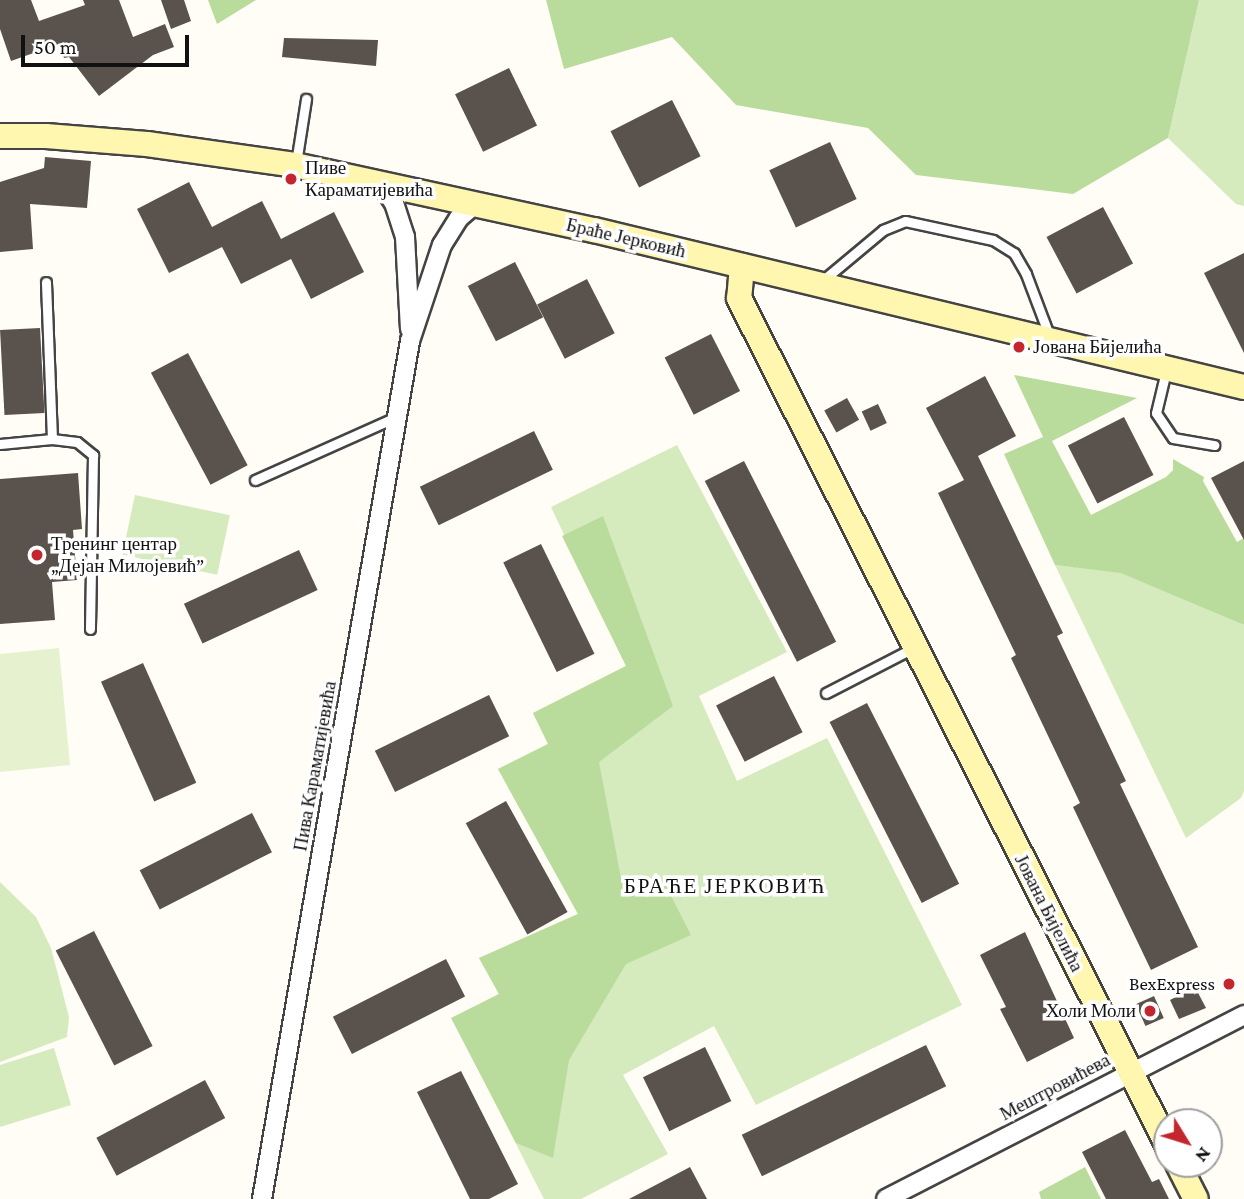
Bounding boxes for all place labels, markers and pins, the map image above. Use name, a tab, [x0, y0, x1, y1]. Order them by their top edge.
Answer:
place label: Пиве Караматијевића	[305, 157, 433, 201]
marker: Пиве Караматијевића	[283, 171, 299, 187]
place label: Јована Бијелића	[1033, 336, 1162, 358]
marker: Јована Бијелића	[1011, 339, 1027, 355]
place label: Тренинг центар „Дејан Милојевић”	[51, 533, 204, 577]
marker: Тренинг центар „Дејан Милојевић”	[29, 547, 45, 563]
place label: BexExpress	[1129, 973, 1215, 995]
marker: BexExpress	[1221, 976, 1237, 992]
place label: Холи Моли	[1046, 1000, 1136, 1022]
marker: Холи Моли	[1142, 1003, 1158, 1019]

